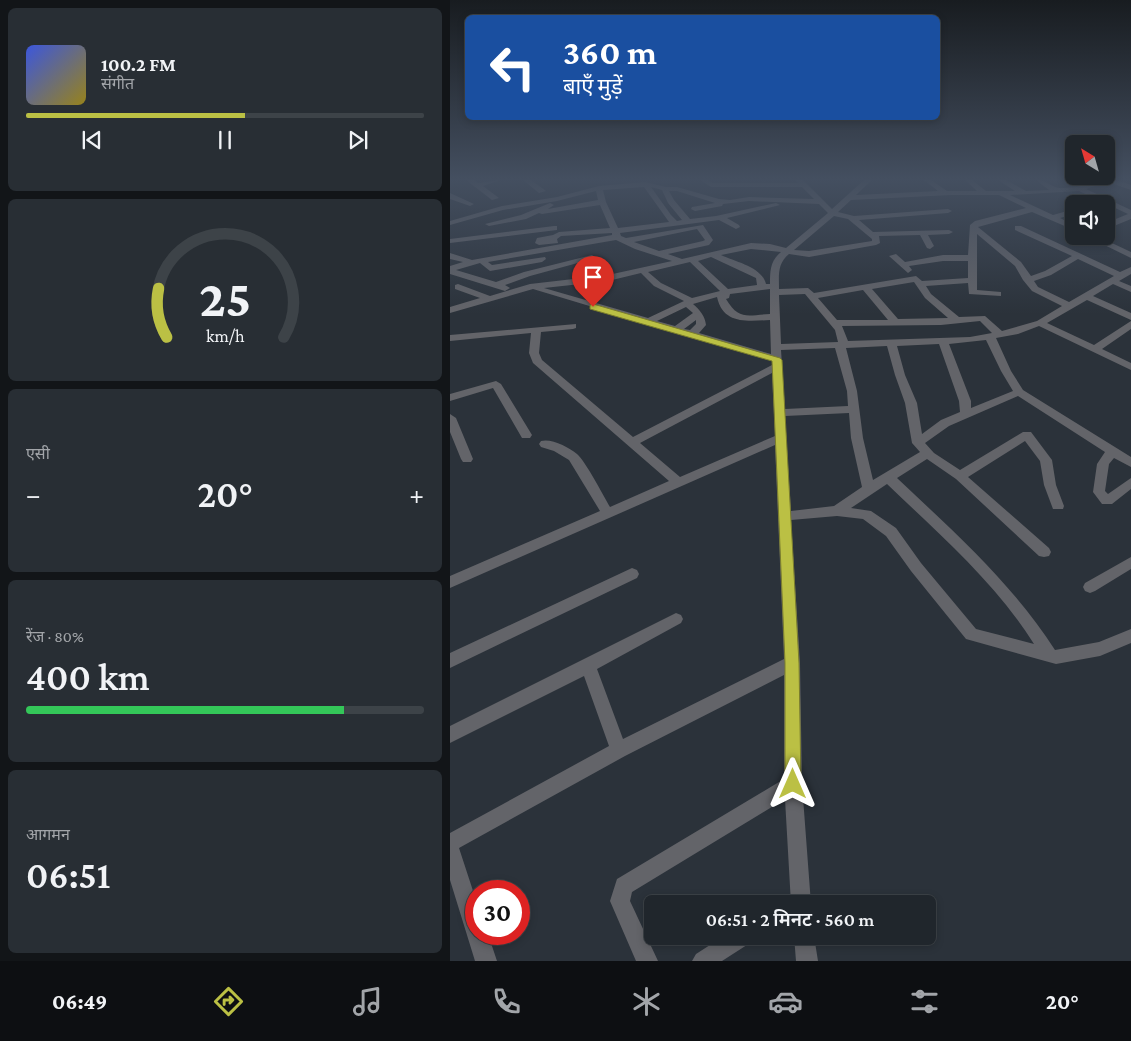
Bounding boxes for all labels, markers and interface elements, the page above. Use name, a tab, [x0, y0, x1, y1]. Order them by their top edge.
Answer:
text: 360 m	[563, 33, 657, 72]
icon: left	[480, 35, 545, 100]
text: 100.2 FM	[101, 54, 176, 75]
text: बाएँ मुड़ें	[563, 74, 622, 99]
text: संगीत	[101, 75, 134, 92]
icon: previous	[78, 126, 106, 154]
icon: pause	[211, 126, 239, 154]
icon: next	[344, 126, 372, 154]
north arrow	[1065, 135, 1115, 185]
map controls	[1065, 135, 1115, 245]
button: sound	[1065, 195, 1115, 245]
pin	[572, 256, 614, 307]
icon: arrive	[579, 263, 607, 291]
text: 25	[199, 269, 251, 327]
text: km/h	[206, 326, 245, 346]
text: एसी	[26, 445, 50, 462]
text: 20°	[197, 473, 253, 515]
text: −	[26, 479, 41, 510]
text: +	[409, 479, 424, 510]
text: रेंज · 80%	[26, 628, 84, 645]
text: 400 km	[26, 656, 150, 698]
position arrow	[766, 757, 818, 809]
text: आगमन	[26, 826, 70, 843]
text: 06:51	[26, 854, 110, 896]
speed limit sign: 30	[465, 880, 530, 945]
text: 06:51 · 2 मिनट · 560 m	[706, 909, 874, 930]
icon: directions	[211, 984, 246, 1019]
icon: music	[350, 984, 385, 1019]
icon: phone	[489, 984, 524, 1019]
icon: climate	[629, 984, 664, 1019]
icon: car	[768, 984, 803, 1019]
icon: filters	[907, 984, 942, 1019]
text: 06:49	[52, 989, 107, 1014]
text: 20°	[1046, 989, 1079, 1014]

